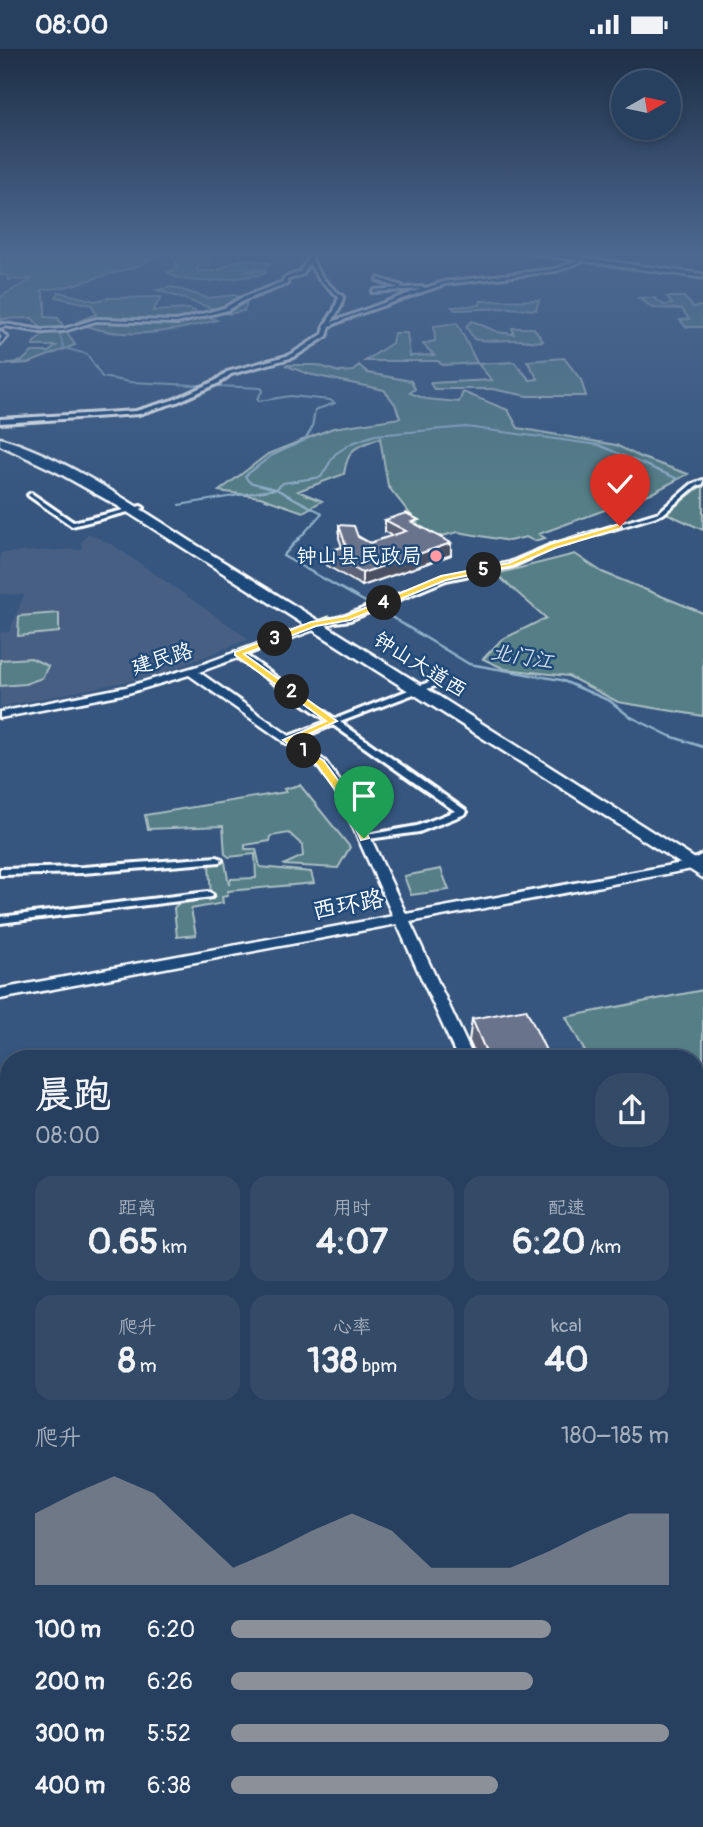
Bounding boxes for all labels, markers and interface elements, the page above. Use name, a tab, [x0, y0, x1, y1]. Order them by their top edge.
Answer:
text: 08:00	[35, 9, 108, 41]
north arrow	[611, 70, 681, 140]
map controls	[611, 70, 681, 140]
pin	[590, 454, 650, 526]
icon: check	[601, 465, 639, 503]
place label: 钟山县民政局	[296, 543, 422, 570]
marker: 钟山县民政局	[428, 548, 444, 564]
pin: 5	[466, 553, 502, 587]
text: 5	[478, 557, 489, 581]
pin: 4	[366, 585, 402, 621]
text: 4	[378, 590, 389, 614]
pin: 3	[258, 621, 292, 657]
text: 3	[269, 626, 280, 650]
street label: 钟山大道西	[368, 626, 472, 704]
street label: 建民路	[128, 637, 196, 681]
water label: 北门江	[489, 638, 556, 676]
pin: 2	[274, 675, 310, 709]
text: 2	[286, 679, 297, 703]
pin: 1	[286, 733, 322, 769]
text: 1	[300, 738, 307, 762]
pin	[334, 766, 394, 838]
icon: arrive	[345, 777, 383, 815]
street label: 西环路	[310, 884, 386, 926]
text: 晨跑	[35, 1071, 111, 1119]
button: share	[595, 1073, 669, 1147]
text: 08:00	[35, 1121, 100, 1150]
text: 距离	[118, 1196, 156, 1220]
text: 用时	[333, 1196, 371, 1220]
text: 配速	[548, 1196, 586, 1220]
text: 0.65	[87, 1220, 158, 1264]
text: 4:07	[316, 1220, 388, 1264]
text: 6:20	[512, 1220, 585, 1264]
text: km	[158, 1235, 187, 1259]
text: /km	[585, 1235, 621, 1259]
text: kcal	[551, 1314, 582, 1338]
text: 爬升	[118, 1315, 156, 1339]
text: 心率	[333, 1315, 371, 1339]
text: 40	[545, 1338, 589, 1382]
text: 8	[118, 1339, 136, 1383]
text: 138	[307, 1339, 358, 1383]
text: m	[136, 1354, 157, 1378]
text: bpm	[358, 1354, 397, 1378]
text: 180–185 m	[561, 1421, 669, 1450]
text: 爬升	[35, 1423, 81, 1452]
text: 100 m	[35, 1615, 101, 1644]
text: 6:20	[147, 1615, 195, 1644]
text: 200 m	[35, 1667, 105, 1696]
text: 6:26	[147, 1667, 193, 1696]
text: 300 m	[35, 1719, 105, 1748]
text: 5:52	[147, 1719, 191, 1748]
text: 400 m	[35, 1771, 105, 1800]
text: 6:38	[147, 1771, 191, 1800]

